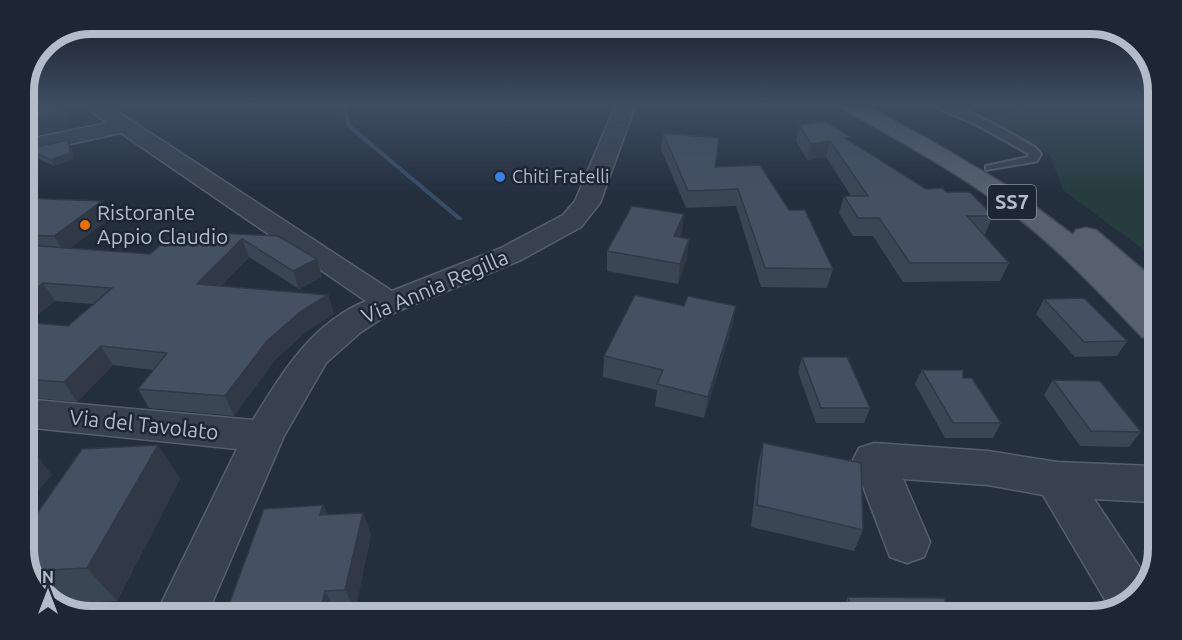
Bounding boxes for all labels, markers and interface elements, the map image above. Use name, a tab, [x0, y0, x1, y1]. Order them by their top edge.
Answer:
place label: Chiti Fratelli	[512, 166, 609, 186]
marker: Chiti Fratelli	[493, 170, 507, 184]
road number: SS7	[988, 185, 1036, 219]
place label: Ristorante Appio Claudio	[97, 200, 228, 248]
marker: Ristorante Appio Claudio	[78, 218, 92, 232]
street label: Via Annia Regilla	[358, 244, 511, 328]
street label: Via del Tavolato	[68, 404, 220, 444]
north arrow	[18, 562, 78, 622]
text: N	[42, 568, 54, 586]

